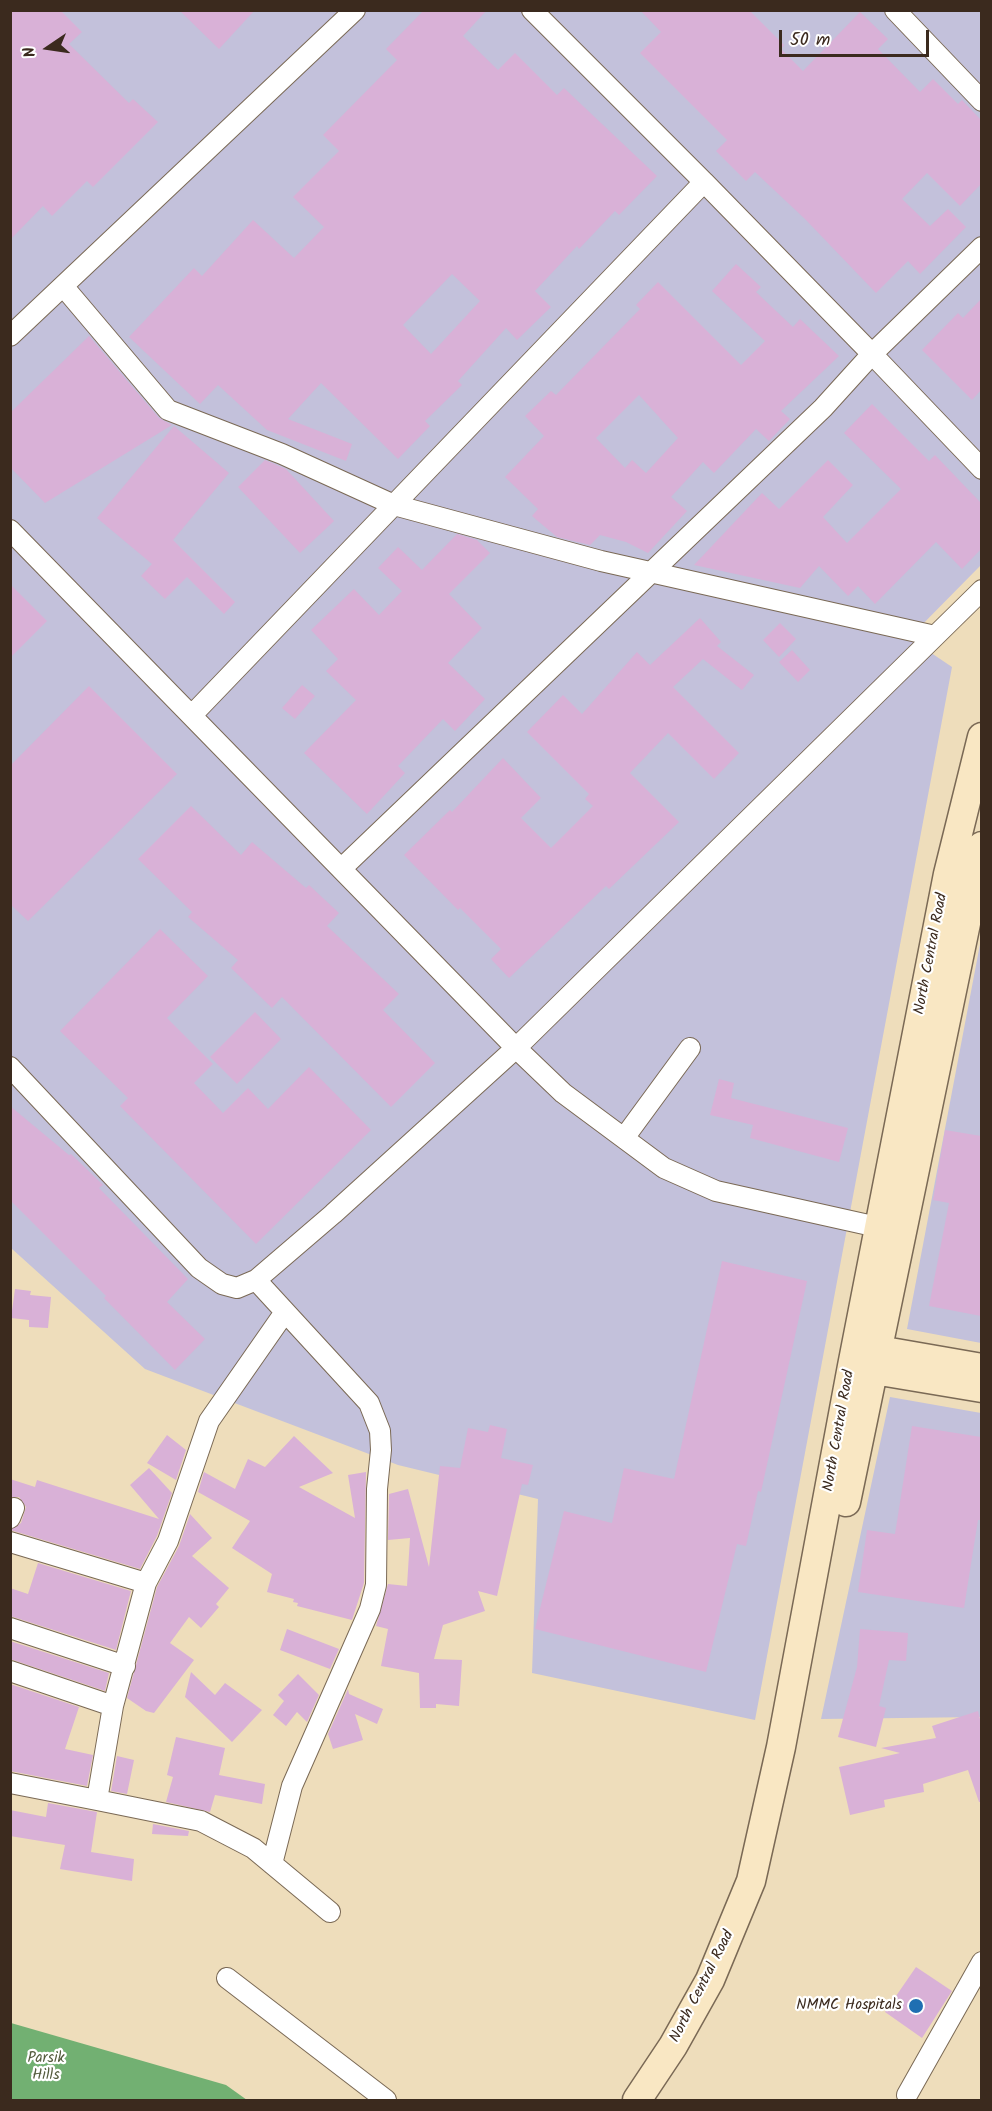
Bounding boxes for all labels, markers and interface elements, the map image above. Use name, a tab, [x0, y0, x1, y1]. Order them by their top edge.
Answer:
north arrow	[18, 18, 78, 78]
scale bar	[782, 18, 932, 56]
text: 50 m	[790, 26, 830, 55]
text: N	[17, 44, 43, 60]
street label: North Central Road	[911, 892, 953, 1016]
street label: North Central Road	[820, 1369, 860, 1493]
street label: North Central Road	[667, 1928, 739, 2046]
place label: NMMC Hospitals	[796, 1997, 902, 2015]
marker: NMMC Hospitals	[907, 1997, 925, 2015]
park label: Parsik Hills	[27, 2050, 65, 2085]

